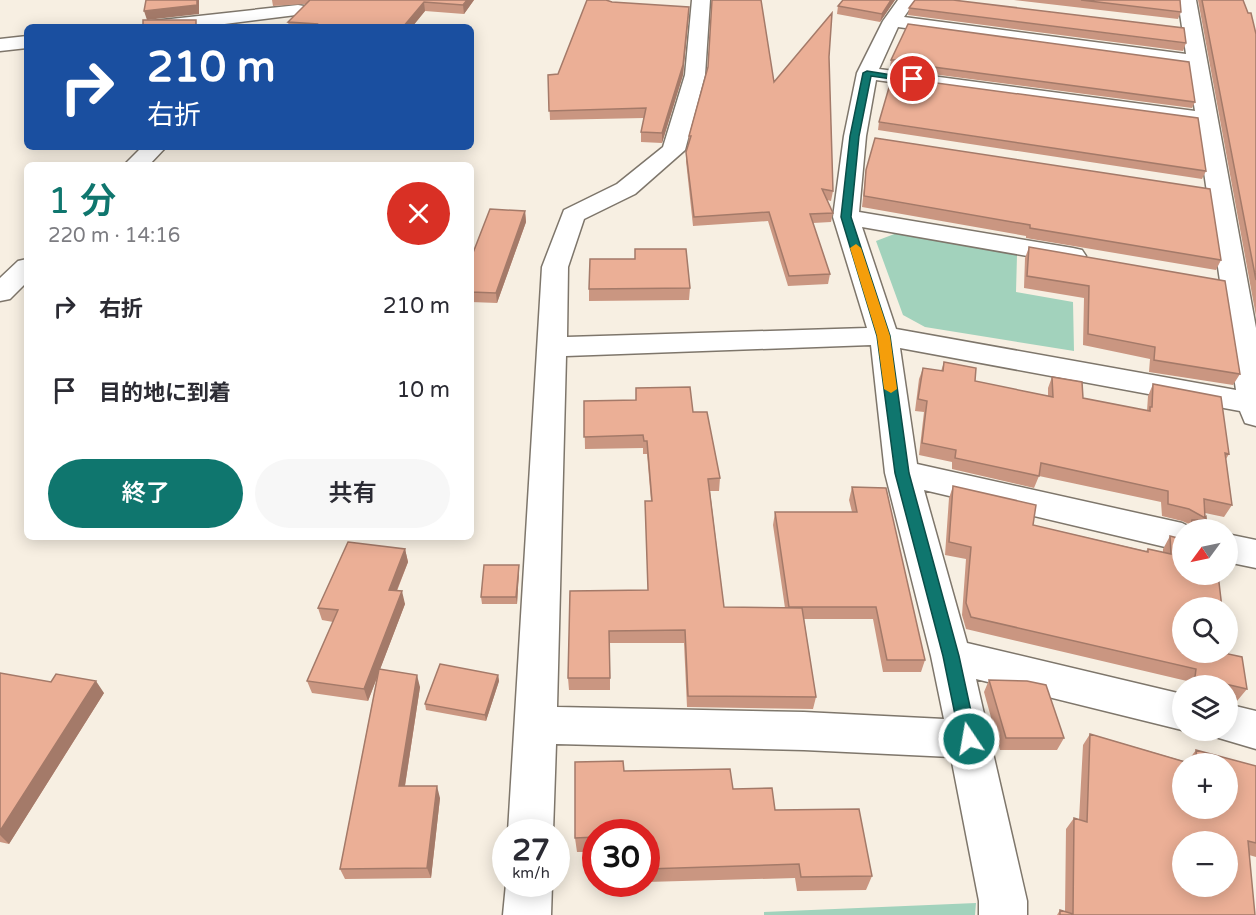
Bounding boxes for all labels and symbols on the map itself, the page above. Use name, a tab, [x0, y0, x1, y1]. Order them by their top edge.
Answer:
pin	[887, 53, 938, 104]
north arrow	[1172, 519, 1238, 585]
position arrow	[937, 707, 1001, 771]
speed limit sign: 30	[582, 819, 660, 897]

